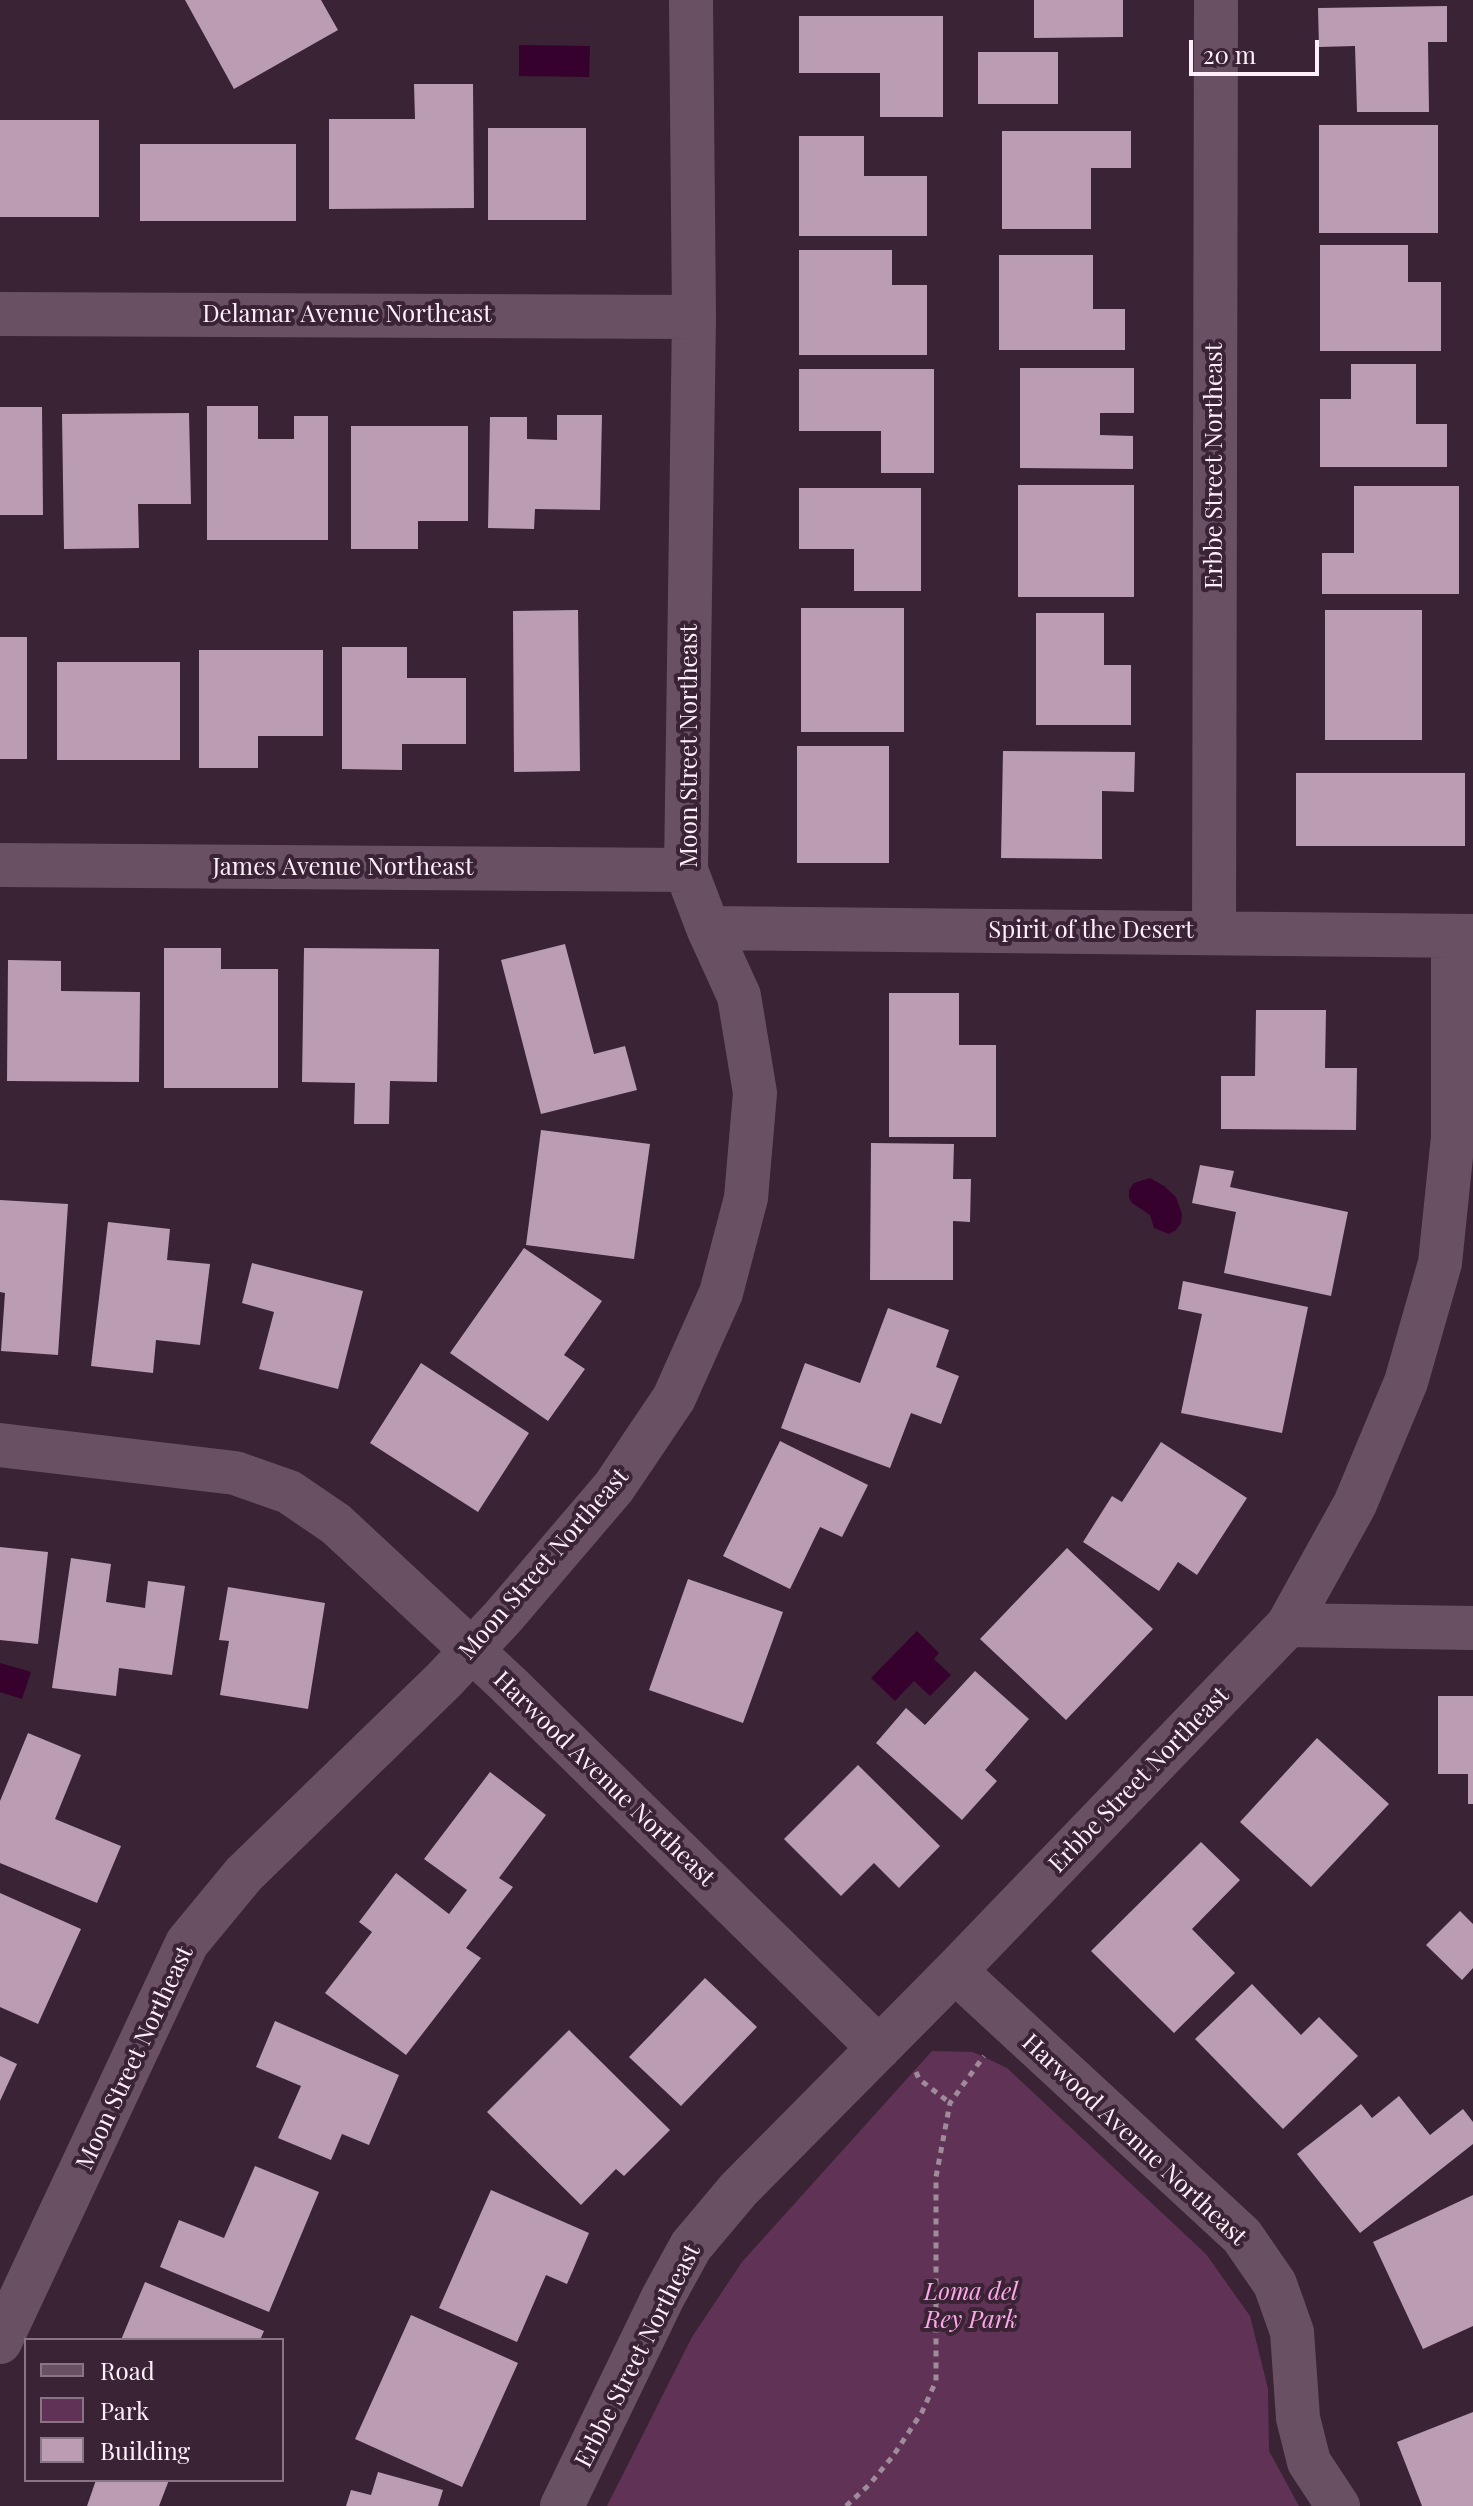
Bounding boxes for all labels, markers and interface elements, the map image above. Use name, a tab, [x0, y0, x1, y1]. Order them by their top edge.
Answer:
scale bar	[1193, 24, 1323, 74]
text: 20 m	[1203, 38, 1256, 70]
street label: Delamar Avenue Northeast	[202, 301, 492, 329]
street label: Erbbe Street Northeast	[1201, 343, 1229, 589]
street label: Moon Street Northeast	[676, 624, 704, 868]
street label: James Avenue Northeast	[213, 854, 473, 882]
street label: Spirit of the Desert	[988, 917, 1194, 945]
street label: Moon Street Northeast	[453, 1463, 635, 1665]
street label: Harwood Avenue Northeast	[487, 1666, 721, 1892]
street label: Erbbe Street Northeast	[1043, 1681, 1235, 1879]
street label: Moon Street Northeast	[70, 1941, 200, 2175]
street label: Harwood Avenue Northeast	[1016, 2028, 1252, 2252]
street label: Erbbe Street Northeast	[569, 2240, 707, 2472]
park label: Loma del Rey Park	[924, 2279, 1018, 2335]
legend	[24, 2338, 284, 2482]
text: Road	[100, 2354, 155, 2386]
text: Park	[100, 2394, 149, 2426]
text: Building	[100, 2434, 190, 2466]

